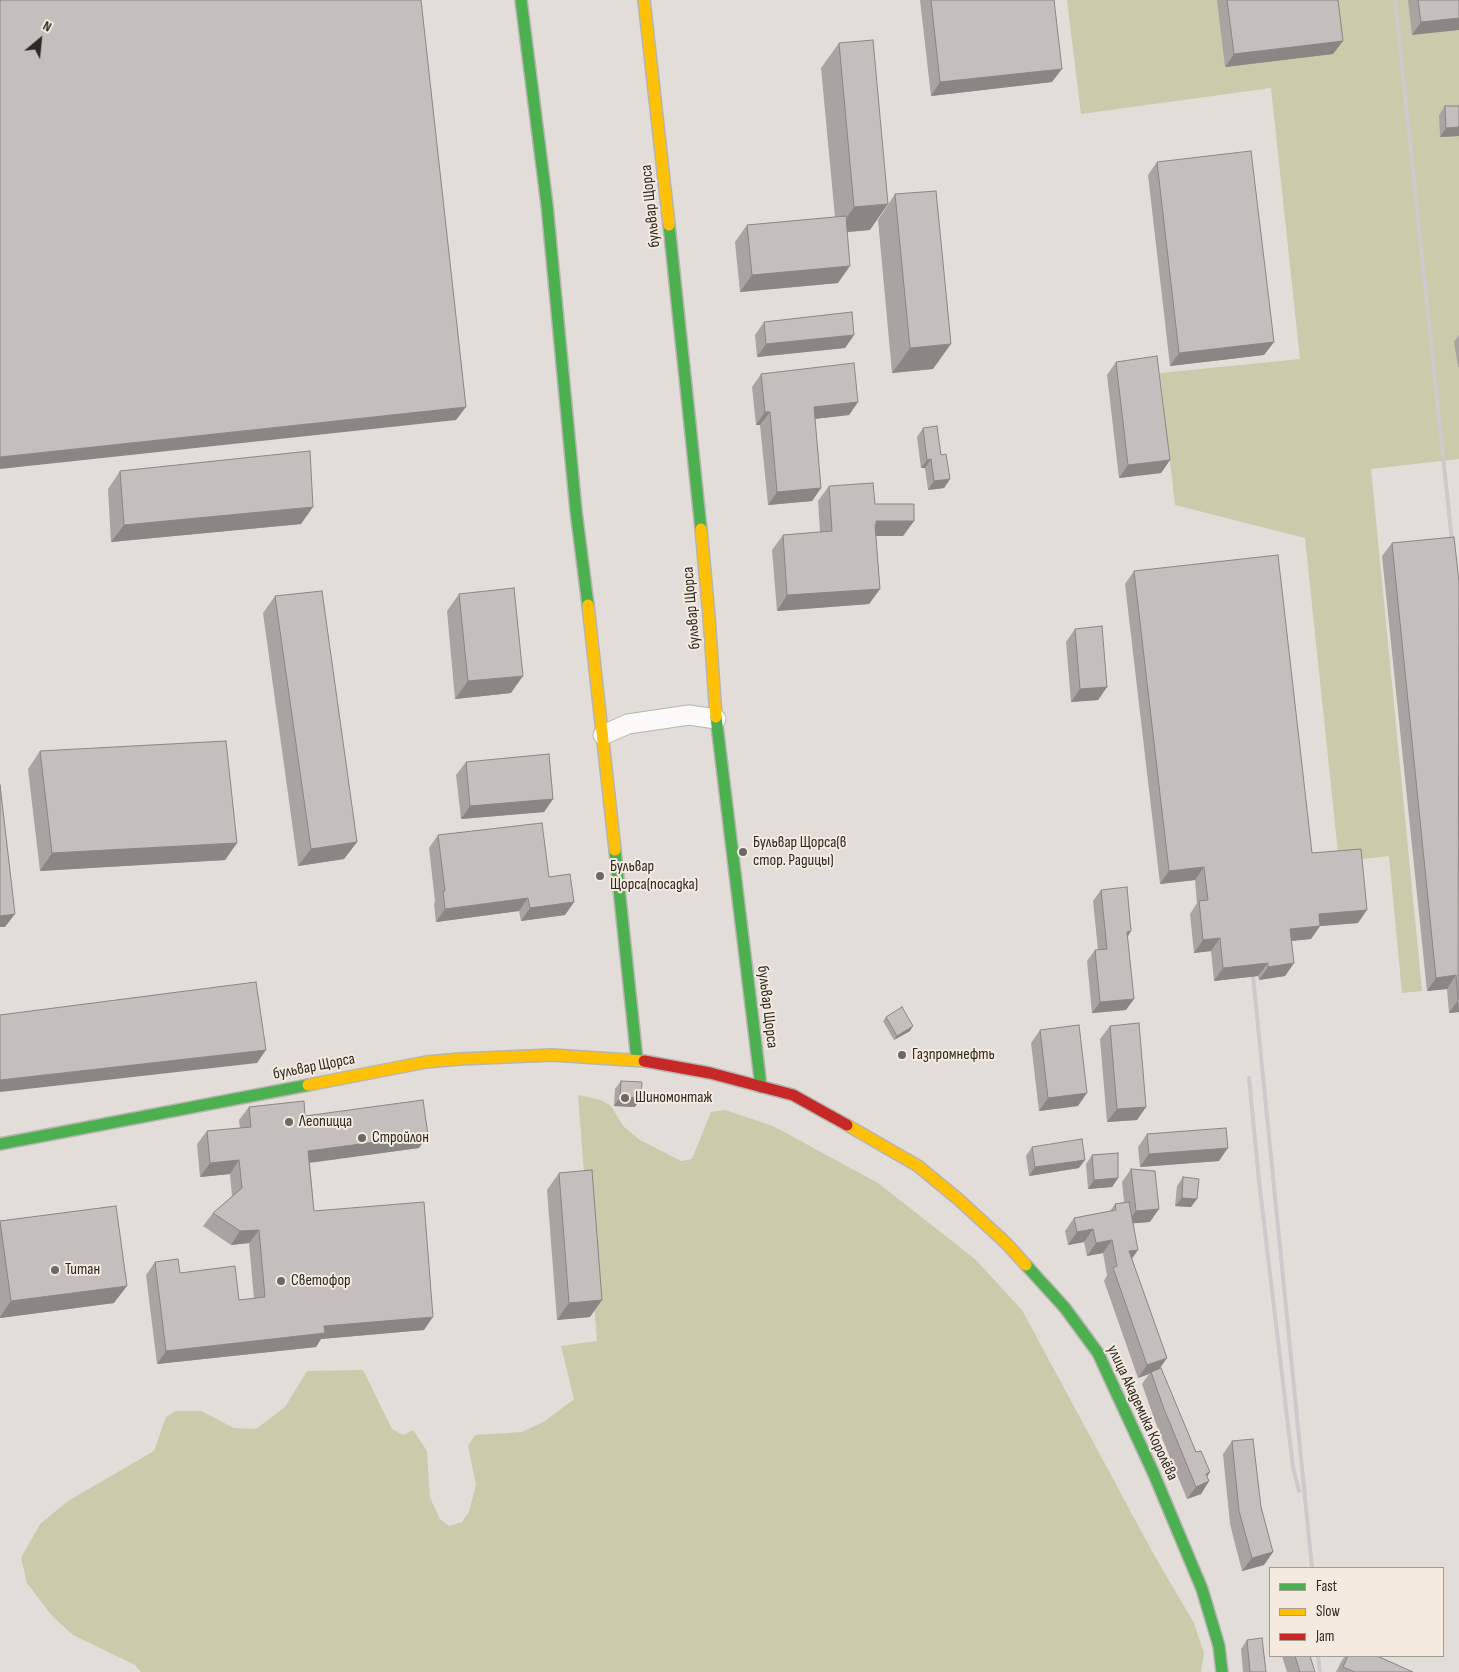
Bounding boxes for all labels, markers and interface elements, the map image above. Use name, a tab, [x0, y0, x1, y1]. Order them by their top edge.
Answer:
north arrow	[15, 15, 65, 65]
text: N	[40, 17, 55, 36]
street label: бульвар Щорса	[637, 164, 665, 248]
street label: бульвар Щорса	[679, 566, 705, 650]
place label: Бульвар Щорса(в стор. Радицы)	[753, 833, 846, 871]
marker: Бульвар Щорса(в стор. Радицы)	[737, 846, 749, 858]
place label: Бульвар Щорса(посадка)	[610, 857, 698, 895]
marker: Бульвар Щорса(посадка)	[594, 870, 606, 882]
street label: бульвар Щорса	[752, 965, 782, 1049]
place label: Газпромнефть	[912, 1045, 995, 1065]
marker: Газпромнефть	[896, 1049, 908, 1061]
street label: бульвар Щорса	[271, 1050, 357, 1084]
place label: Шиномонтаж	[635, 1088, 712, 1108]
marker: Шиномонтаж	[619, 1092, 631, 1104]
place label: Леопицца	[299, 1112, 352, 1132]
marker: Леопицца	[283, 1116, 295, 1128]
place label: Стройлон	[372, 1128, 429, 1148]
marker: Стройлон	[356, 1132, 368, 1144]
place label: Титан	[65, 1260, 100, 1280]
marker: Титан	[49, 1264, 61, 1276]
place label: Светофор	[291, 1271, 351, 1291]
marker: Светофор	[275, 1275, 287, 1287]
street label: улица Академика Королёва	[1102, 1342, 1182, 1484]
legend	[1269, 1567, 1444, 1657]
text: Fast	[1316, 1577, 1337, 1596]
text: Slow	[1316, 1602, 1340, 1621]
text: Jam	[1316, 1627, 1334, 1646]

